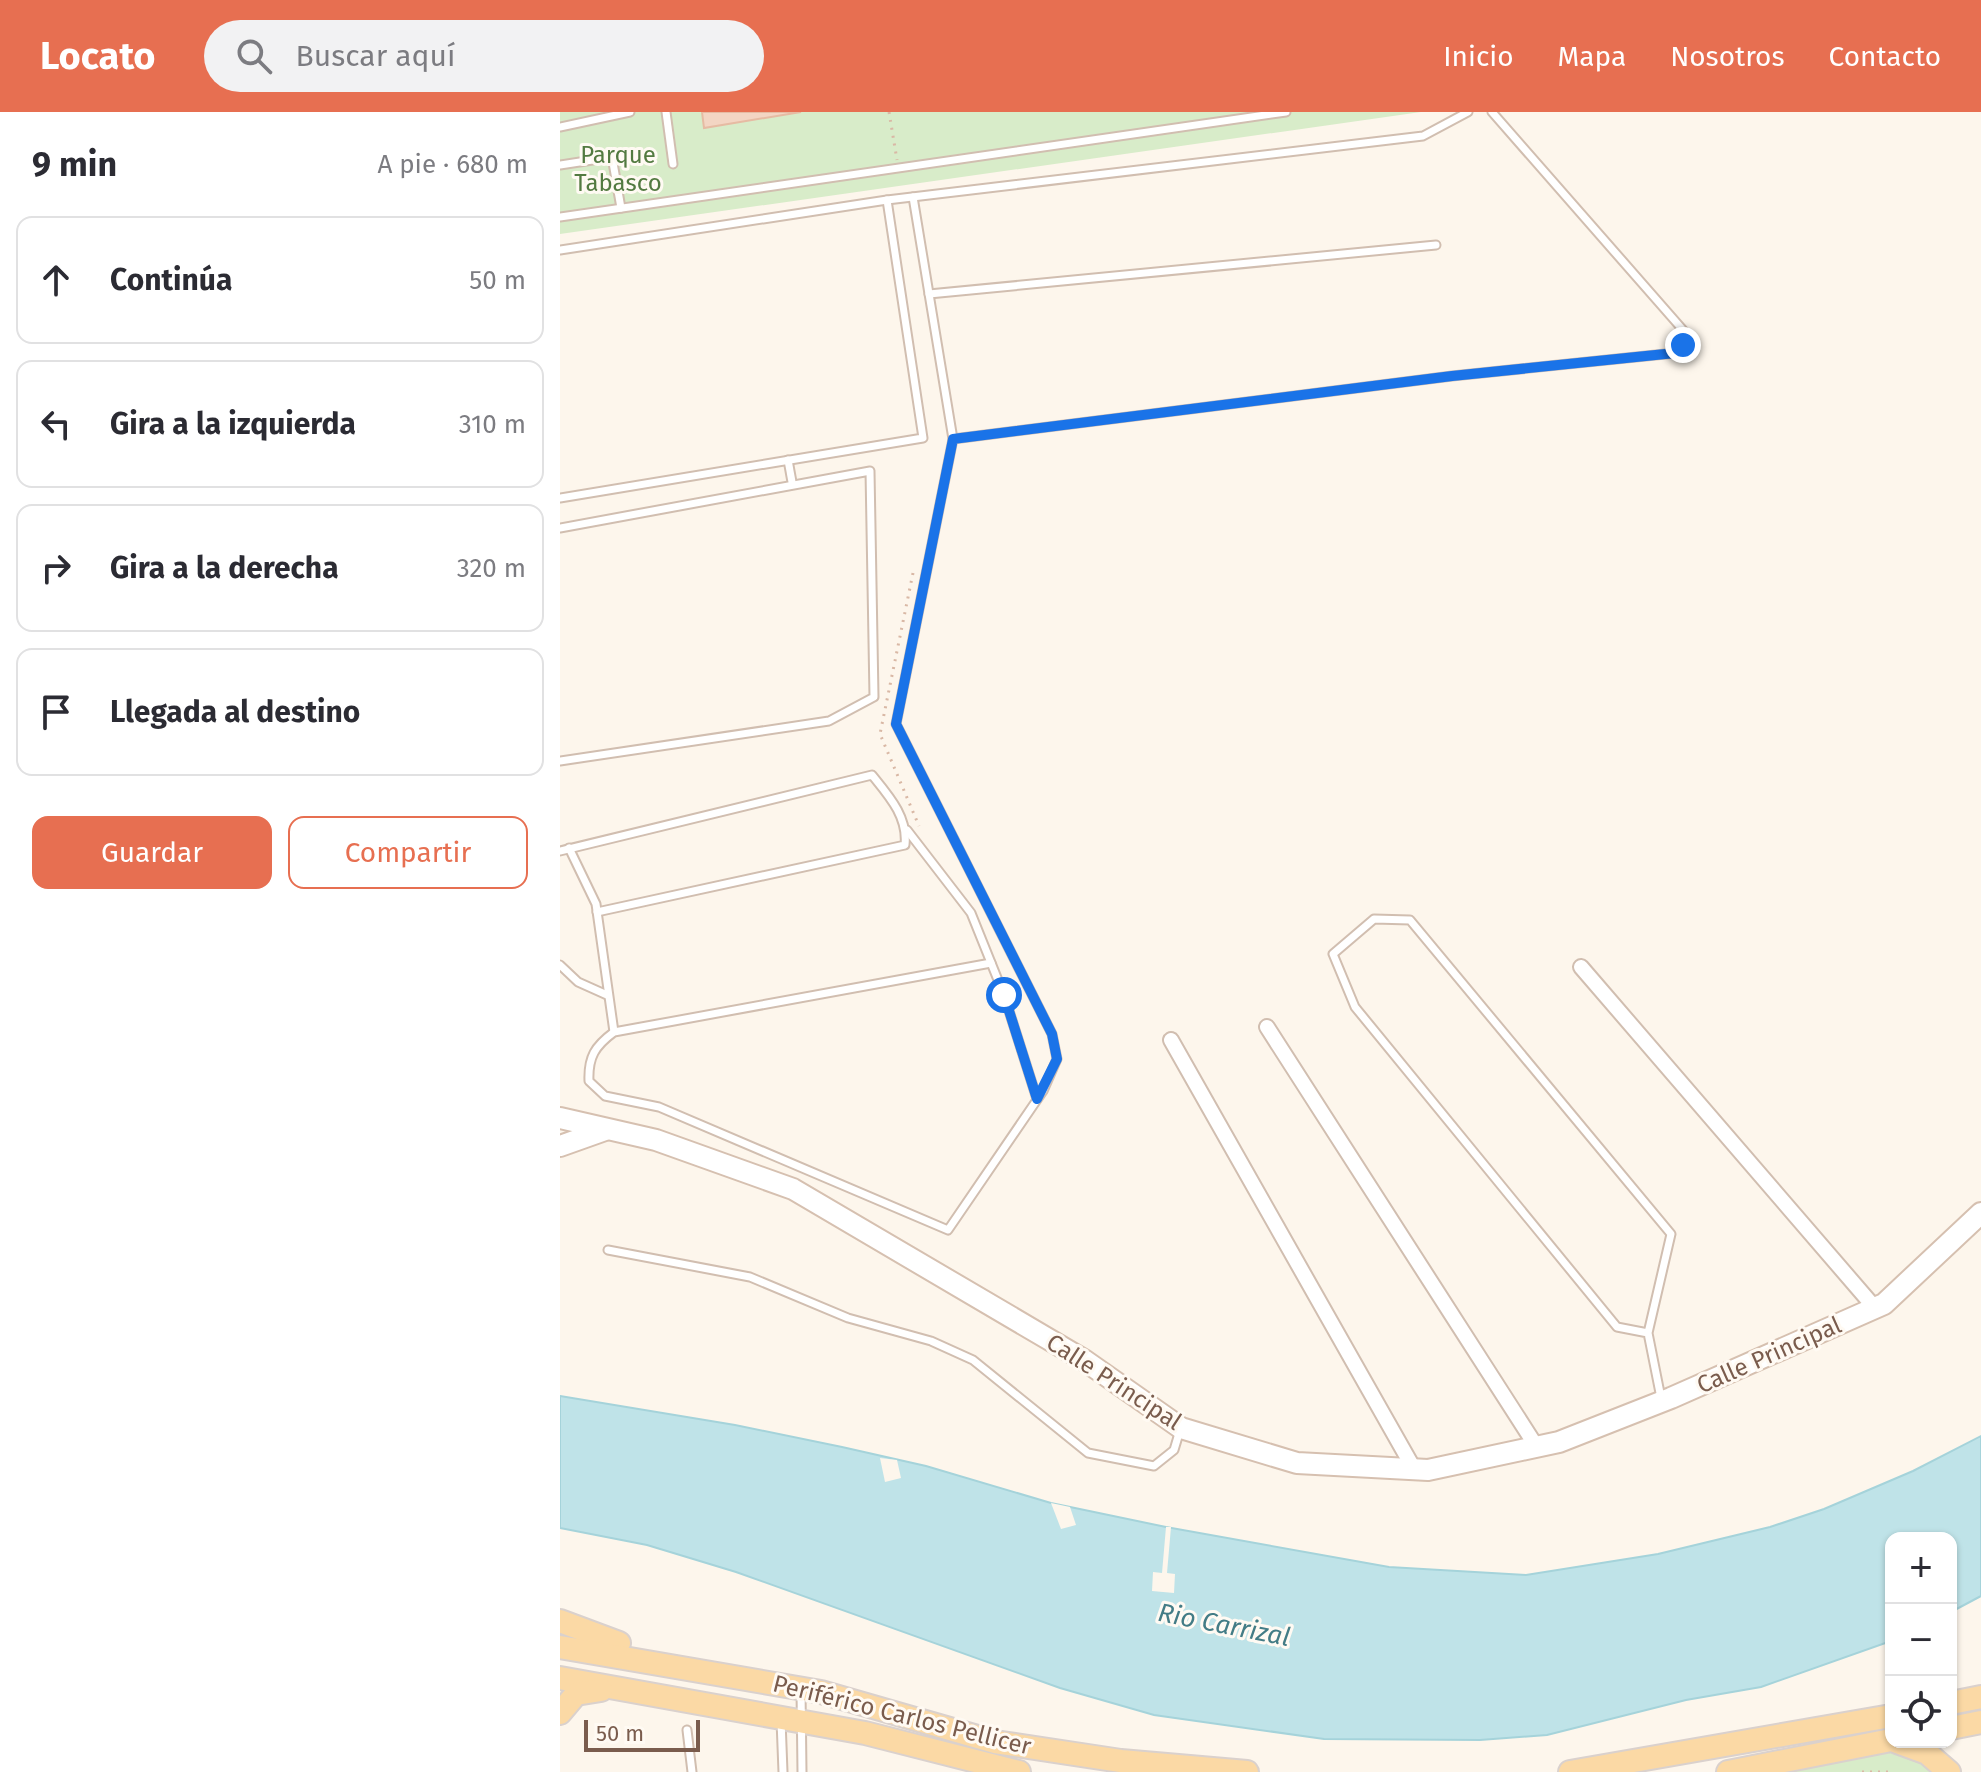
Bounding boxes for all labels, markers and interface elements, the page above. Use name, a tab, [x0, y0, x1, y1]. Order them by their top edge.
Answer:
search box	[204, 20, 764, 92]
text: Locato	[40, 33, 156, 79]
icon: search	[232, 34, 276, 78]
text: Buscar aquí	[296, 38, 455, 74]
text: Inicio	[1443, 40, 1514, 73]
text: Mapa	[1558, 40, 1626, 73]
text: Nosotros	[1670, 40, 1785, 73]
text: Contacto	[1829, 40, 1941, 73]
park label: Parque Tabasco	[574, 141, 662, 197]
text: 9 min	[32, 144, 117, 185]
text: A pie · 680 m	[377, 149, 528, 180]
icon: ahead	[34, 258, 78, 302]
text: Continúa	[110, 262, 232, 298]
text: 50 m	[469, 265, 526, 296]
route end	[1665, 327, 1701, 363]
icon: left	[34, 402, 78, 446]
text: Gira a la izquierda	[110, 406, 356, 442]
text: 310 m	[459, 409, 526, 440]
icon: right	[34, 546, 78, 590]
text: Gira a la derecha	[110, 550, 339, 586]
text: 320 m	[457, 553, 526, 584]
icon: arrive	[34, 690, 78, 734]
text: Llegada al destino	[110, 694, 360, 730]
button: Guardar	[32, 816, 272, 889]
button: Compartir	[288, 816, 528, 889]
route start	[986, 977, 1022, 1013]
street label: Calle Principal	[1692, 1311, 1846, 1399]
street label: Calle Principal	[1041, 1328, 1187, 1436]
map controls	[1885, 1532, 1957, 1748]
button: +	[1885, 1532, 1957, 1604]
water label: Rio Carrizal	[1155, 1597, 1293, 1653]
button: −	[1885, 1604, 1957, 1676]
street label: Periférico Carlos Pellicer	[770, 1669, 1035, 1761]
button: locate	[1885, 1676, 1957, 1748]
scale bar	[584, 1716, 700, 1752]
text: 50 m	[596, 1720, 644, 1747]

